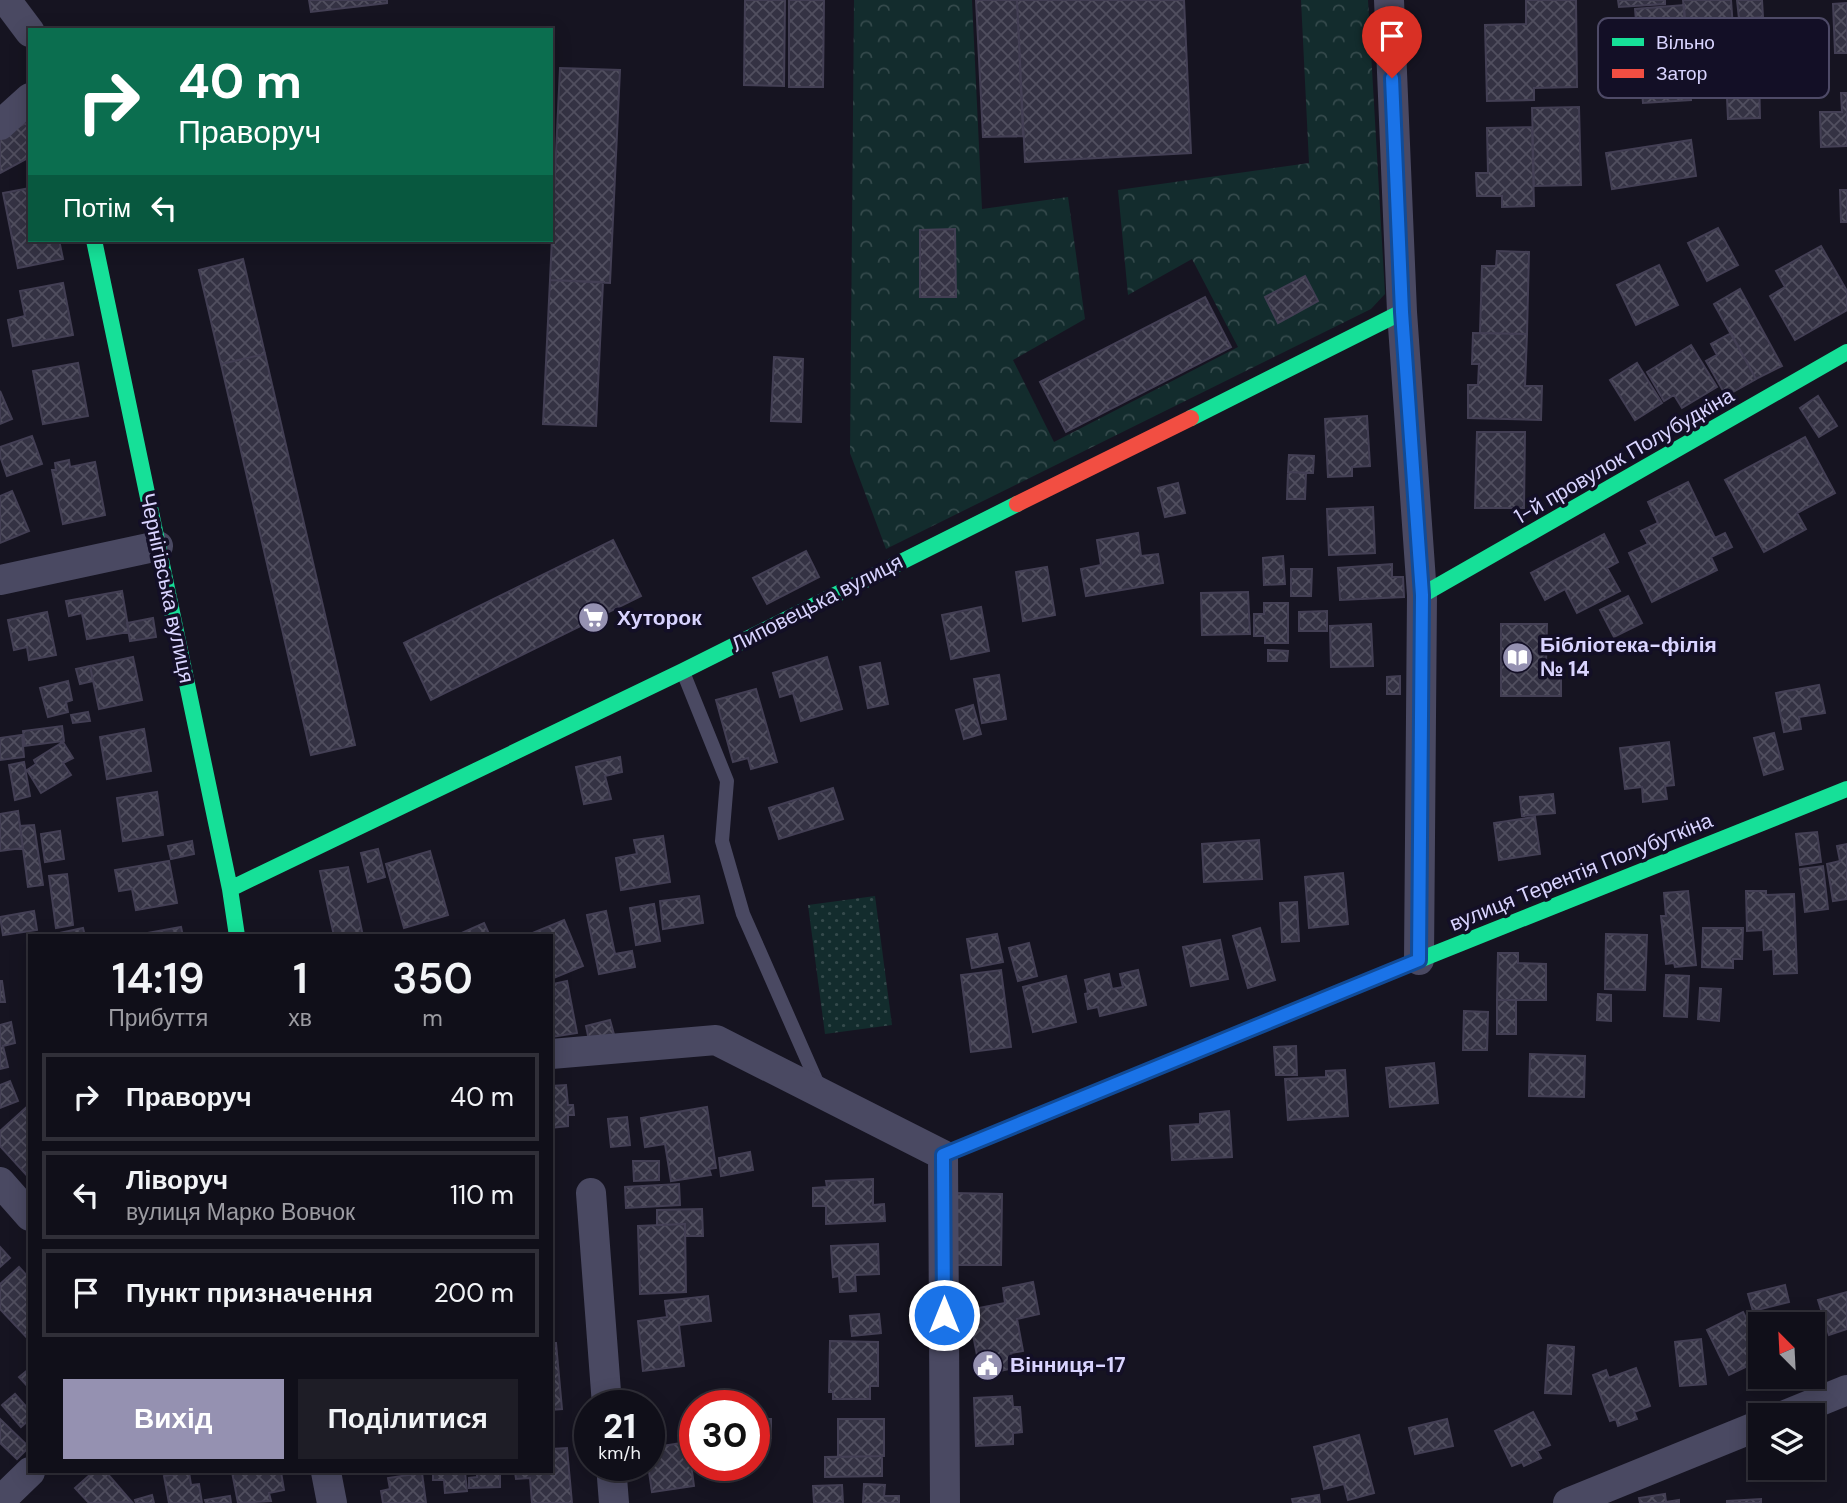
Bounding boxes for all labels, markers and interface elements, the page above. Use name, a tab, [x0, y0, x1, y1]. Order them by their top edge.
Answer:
pin	[1362, 6, 1422, 78]
icon: arrive	[1373, 17, 1411, 55]
legend	[1598, 18, 1829, 98]
text: Вільно	[1656, 30, 1715, 55]
text: 40 m	[178, 49, 302, 113]
icon: right	[63, 56, 154, 147]
text: Затор	[1656, 61, 1707, 86]
text: Праворуч	[178, 111, 321, 153]
icon: left	[145, 189, 183, 227]
text: Потім	[63, 191, 131, 225]
street label: 1-й провулок Полубудкіна	[1509, 381, 1739, 531]
street label: Чернігівська вулиця	[133, 491, 201, 685]
street label: Липовецька вулиця	[726, 548, 908, 658]
supermarket icon: Хуторок	[577, 601, 611, 635]
place label: Хуторок	[617, 604, 702, 632]
place label: Бібліотека-філія № 14	[1540, 631, 1717, 683]
library icon: Бібліотека-філія № 14	[1500, 640, 1534, 674]
street label: вулиця Терентія Полубуткіна	[1445, 806, 1717, 938]
text: 14:19	[112, 951, 205, 1006]
text: 1	[293, 951, 308, 1006]
text: 350	[392, 951, 473, 1006]
text: Прибуття	[108, 1003, 208, 1033]
text: хв	[288, 1003, 312, 1033]
text: m	[422, 1003, 443, 1033]
icon: right	[67, 1078, 105, 1116]
text: Праворуч	[126, 1080, 252, 1114]
text: 40 m	[450, 1080, 514, 1114]
text: Ліворуч	[126, 1163, 228, 1197]
icon: left	[67, 1176, 105, 1214]
text: 110 m	[450, 1178, 514, 1212]
text: вулиця Марко Вовчок	[126, 1197, 355, 1227]
icon: arrive	[67, 1274, 105, 1312]
text: Пункт призначення	[126, 1276, 373, 1310]
text: 200 m	[434, 1276, 514, 1310]
position arrow	[907, 1278, 981, 1352]
north arrow	[1748, 1312, 1825, 1390]
map controls	[1748, 1312, 1825, 1480]
public building icon: Вінниця-17	[970, 1348, 1004, 1382]
place label: Вінниця-17	[1010, 1351, 1125, 1379]
button: Вихід	[63, 1379, 284, 1459]
button: Поділитися	[298, 1379, 518, 1459]
speed limit sign: 30	[679, 1390, 770, 1481]
text: 21	[603, 1403, 636, 1449]
button: layers	[1748, 1403, 1825, 1480]
text: km/h	[598, 1441, 641, 1465]

